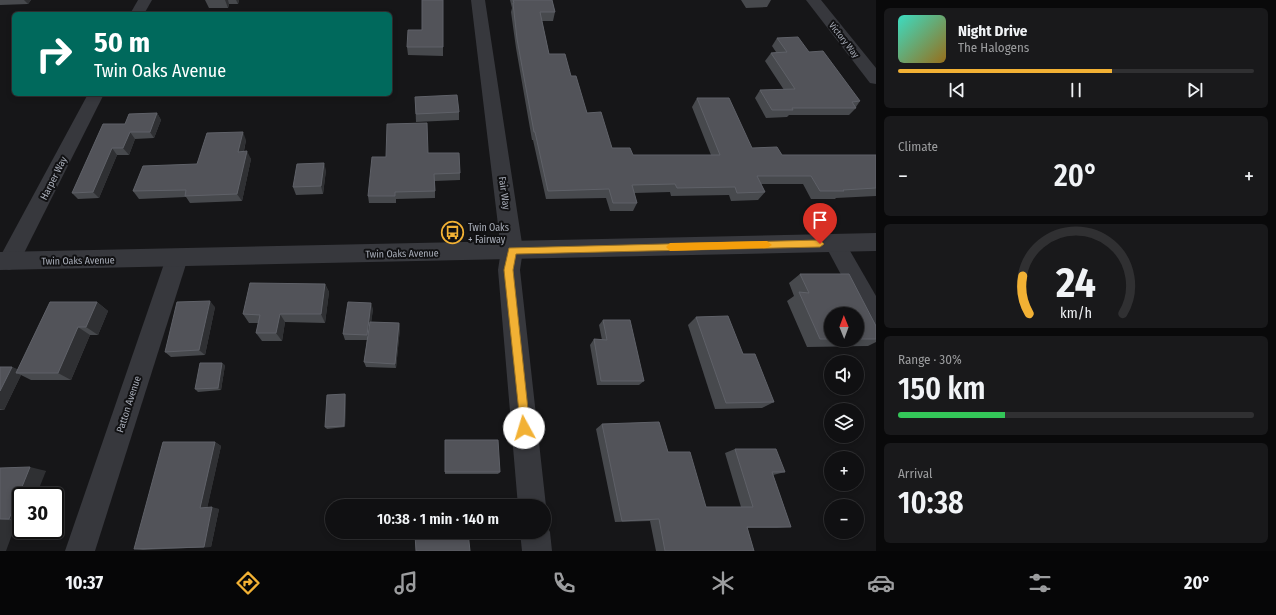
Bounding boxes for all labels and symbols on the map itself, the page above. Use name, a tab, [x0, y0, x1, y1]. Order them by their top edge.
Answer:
street label: Victory Way	[827, 20, 861, 60]
street label: Harper Way	[38, 154, 70, 202]
street label: Fair Way	[496, 176, 512, 211]
pin	[803, 203, 837, 244]
bus stop icon: Twin Oaks + Fairway	[440, 220, 466, 246]
place label: Twin Oaks + Fairway	[468, 222, 509, 246]
street label: Twin Oaks Avenue	[365, 247, 439, 261]
street label: Twin Oaks Avenue	[41, 254, 115, 268]
north arrow	[824, 307, 864, 347]
street label: Patton Avenue	[114, 374, 144, 434]
position arrow	[503, 407, 545, 449]
speed limit sign: 30	[12, 487, 64, 539]

